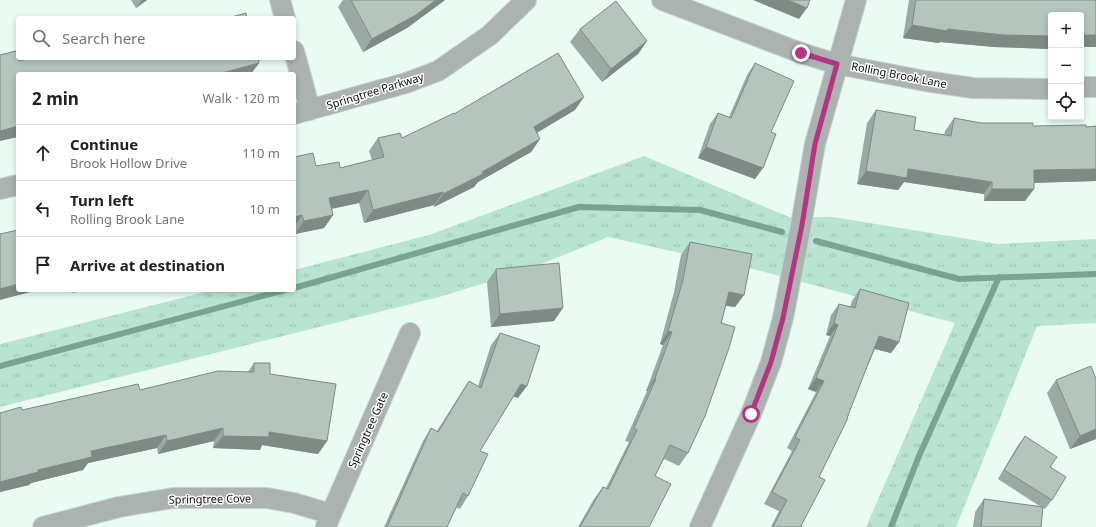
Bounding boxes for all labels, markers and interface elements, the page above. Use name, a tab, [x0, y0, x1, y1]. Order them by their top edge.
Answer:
map controls	[1048, 12, 1084, 120]
button: +	[1048, 12, 1084, 48]
search box	[16, 16, 296, 60]
icon: search	[30, 27, 52, 49]
text: Search here	[62, 28, 145, 48]
route end	[792, 44, 810, 62]
button: −	[1048, 48, 1084, 84]
street label: Rolling Brook Lane	[850, 58, 948, 91]
street label: Springtree Parkway	[324, 68, 426, 112]
button: locate	[1048, 84, 1084, 120]
text: 2 min	[32, 87, 79, 110]
text: Walk · 120 m	[202, 89, 280, 107]
text: Continue	[70, 134, 138, 154]
icon: ahead	[32, 142, 54, 164]
text: 110 m	[242, 144, 280, 162]
text: Brook Hollow Drive	[70, 154, 187, 172]
text: Turn left	[70, 190, 134, 210]
icon: left	[32, 198, 54, 220]
text: 10 m	[250, 200, 280, 218]
text: Rolling Brook Lane	[70, 210, 185, 228]
icon: arrive	[32, 254, 54, 276]
text: Arrive at destination	[70, 255, 225, 275]
street label: Springtree Gate	[344, 389, 391, 470]
route start	[742, 405, 760, 423]
street label: Springtree Cove	[169, 490, 251, 507]

